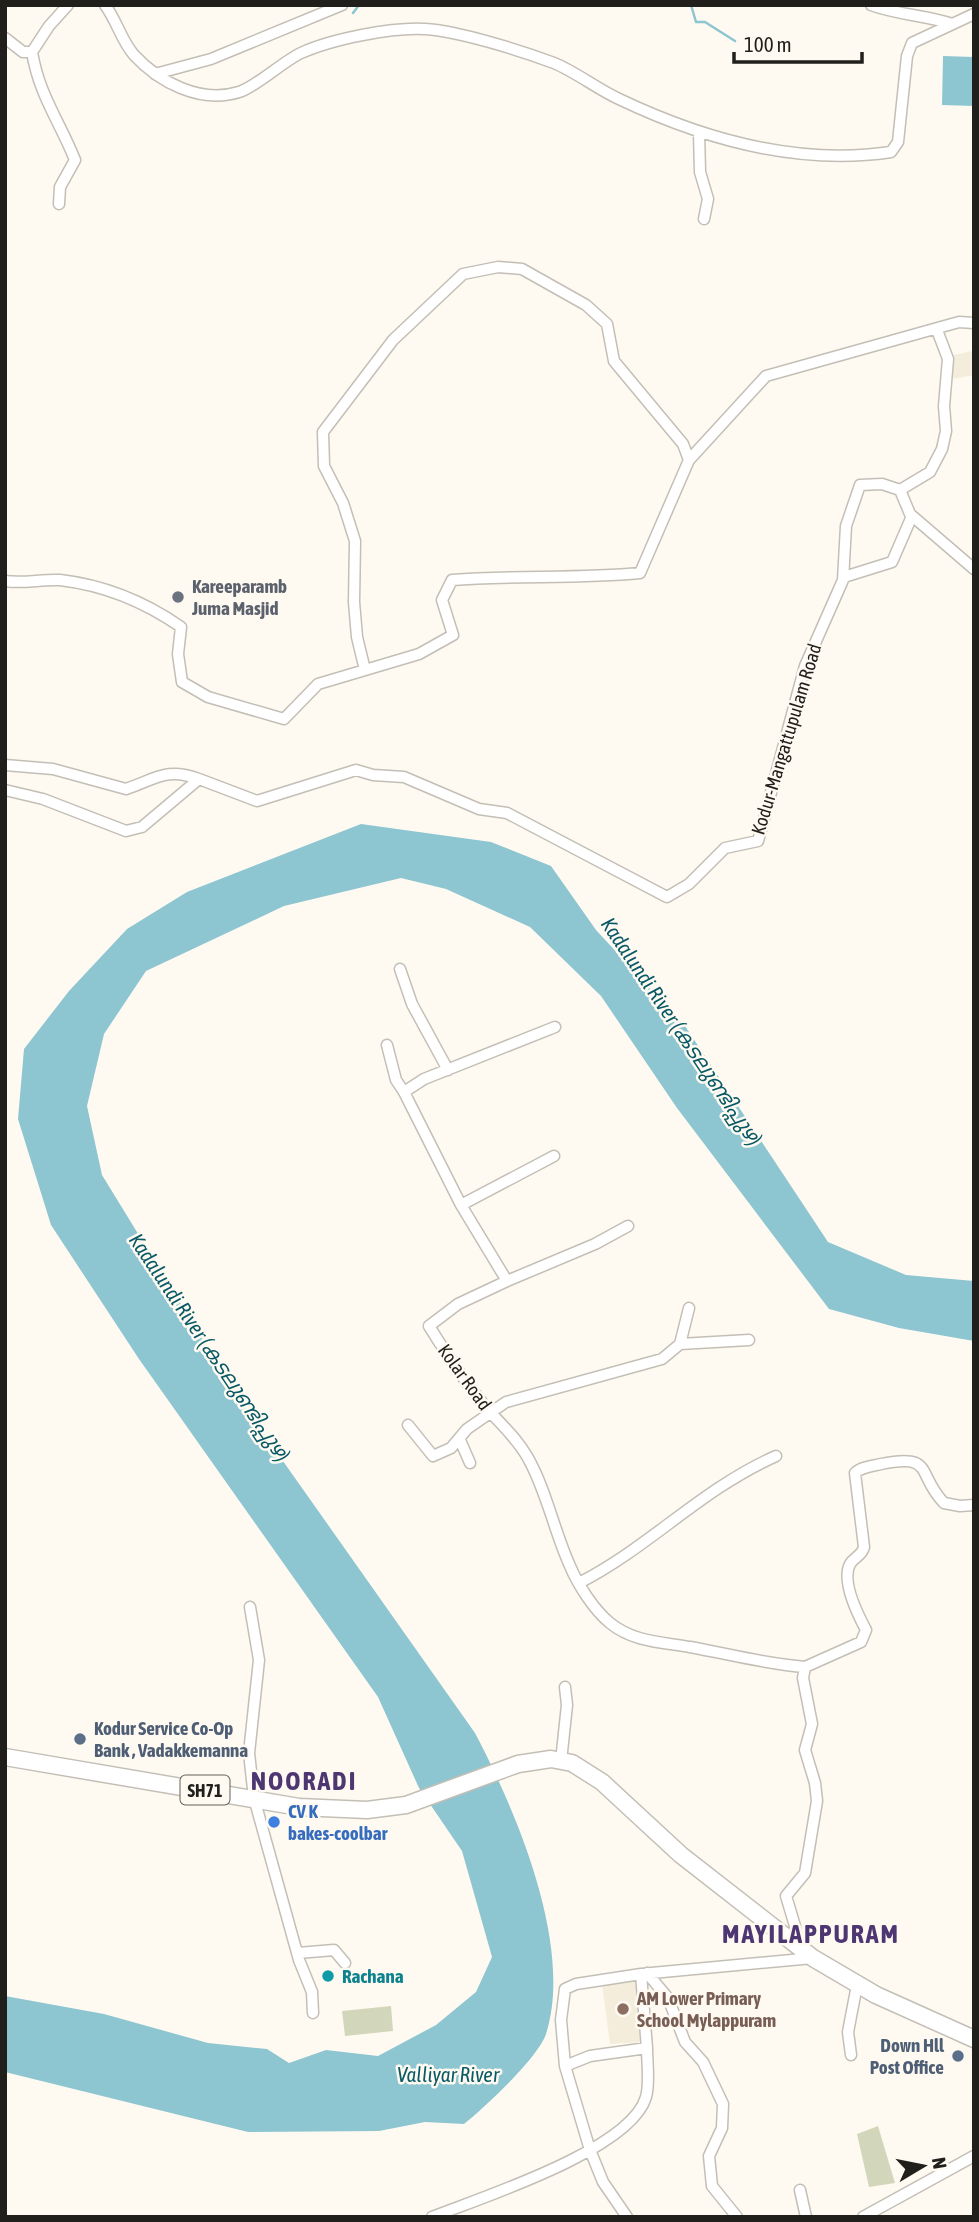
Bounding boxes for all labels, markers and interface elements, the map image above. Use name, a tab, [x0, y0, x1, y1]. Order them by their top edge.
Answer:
scale bar	[734, 21, 862, 65]
text: 100 m	[744, 32, 792, 56]
place label: Kareeparamb Juma Masjid	[191, 575, 287, 619]
marker: Kareeparamb Juma Masjid	[170, 589, 186, 605]
street label: Kodur-Mangattupulam Road	[746, 641, 826, 837]
water label: Kadalundi River (കടലുണ്ടിപ്പുഴ)	[594, 913, 767, 1151]
water label: Kadalundi River (കടലുണ്ടിപ്പുഴ)	[122, 1229, 295, 1467]
street label: Kolar Road	[434, 1340, 496, 1414]
place label: Kodur Service Co-Op Bank , Vadakkemanna	[94, 1717, 248, 1761]
marker: Kodur Service Co-Op Bank , Vadakkemanna	[72, 1731, 88, 1747]
district label: NOORADI	[251, 1766, 357, 1796]
road number: SH71	[180, 1776, 230, 1804]
place label: CV K bakes-coolbar	[288, 1800, 388, 1844]
marker: CV K bakes-coolbar	[266, 1814, 282, 1830]
district label: MAYILAPPURAM	[722, 1919, 900, 1949]
place label: Rachana	[342, 1965, 404, 1987]
marker: Rachana	[320, 1968, 336, 1984]
place label: AM Lower Primary School Mylappuram	[636, 1987, 776, 2031]
marker: AM Lower Primary School Mylappuram	[615, 2001, 631, 2017]
place label: Down Hll Post Office	[870, 2034, 945, 2078]
marker: Down Hll Post Office	[950, 2048, 966, 2064]
water label: Valliyar River	[397, 2062, 500, 2086]
north arrow	[888, 2131, 958, 2201]
text: N	[928, 2156, 952, 2170]

